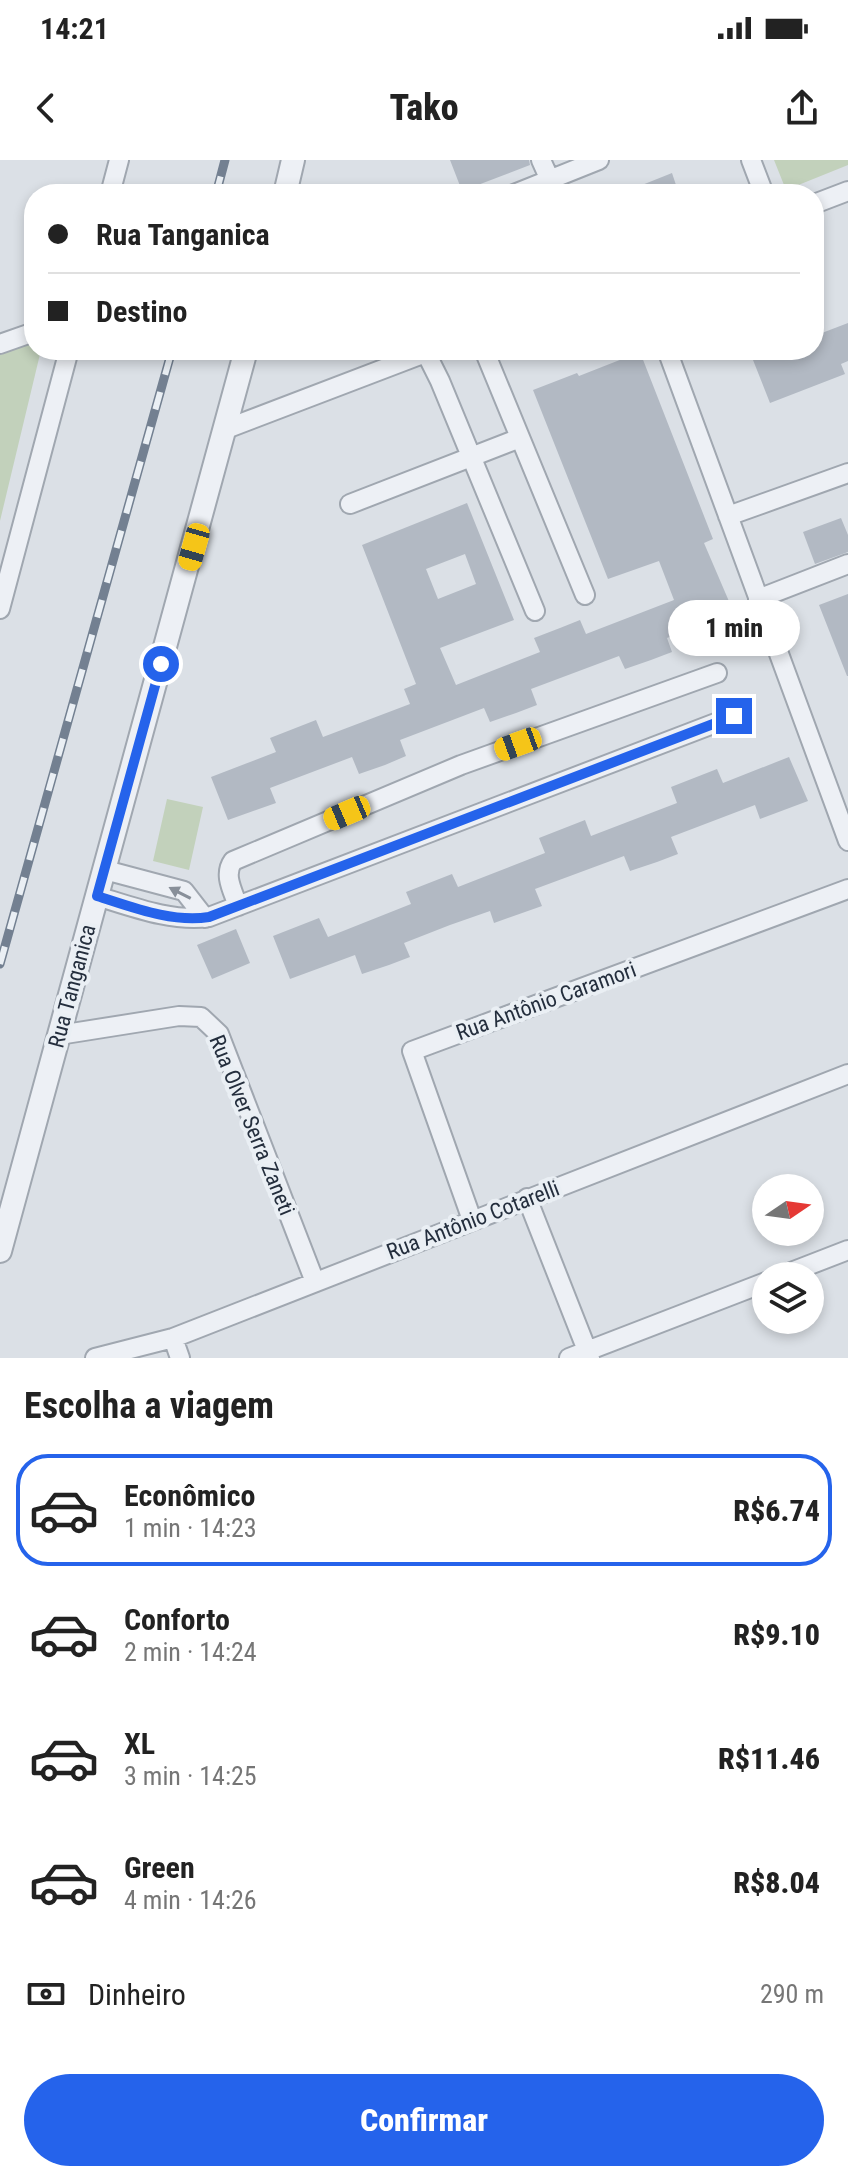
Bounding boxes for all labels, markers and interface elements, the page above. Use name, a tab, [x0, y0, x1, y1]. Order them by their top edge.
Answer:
text: 14:21	[40, 11, 109, 46]
icon: back	[24, 86, 68, 130]
icon: share	[780, 86, 824, 130]
text: Tako	[390, 87, 458, 129]
text: Rua Tanganica	[96, 217, 270, 252]
text: Destino	[96, 294, 187, 329]
car	[176, 521, 212, 573]
callout: 1 min	[668, 600, 800, 656]
text: 1 min	[705, 613, 763, 643]
route start	[143, 646, 179, 682]
route end	[716, 698, 752, 734]
car	[491, 725, 545, 763]
car	[320, 793, 374, 833]
one-way arrow	[168, 886, 191, 900]
street label: Rua Tanganica	[44, 922, 100, 1050]
street label: Rua Antônio Caramori	[453, 957, 639, 1045]
street label: Rua Olver Serra Zaneti	[204, 1031, 300, 1219]
north arrow	[752, 1174, 824, 1246]
map controls	[752, 1174, 824, 1334]
street label: Rua Antônio Cotarelli	[383, 1176, 563, 1264]
button: layers	[752, 1262, 824, 1334]
text: Escolha a viagem	[24, 1385, 274, 1427]
icon: car	[28, 1474, 100, 1546]
text: Econômico	[124, 1478, 255, 1513]
text: R$6.74	[733, 1493, 820, 1528]
text: 1 min · 14:23	[124, 1513, 257, 1543]
icon: car	[28, 1598, 100, 1670]
text: Conforto	[124, 1602, 230, 1637]
text: R$9.10	[733, 1617, 820, 1652]
text: 2 min · 14:24	[124, 1637, 257, 1667]
icon: car	[28, 1722, 100, 1794]
text: XL	[124, 1726, 155, 1761]
text: R$11.46	[718, 1741, 820, 1776]
text: 3 min · 14:25	[124, 1761, 257, 1791]
icon: car	[28, 1846, 100, 1918]
text: Green	[124, 1850, 195, 1885]
text: R$8.04	[733, 1865, 820, 1900]
text: 4 min · 14:26	[124, 1885, 257, 1915]
icon: cash	[24, 1972, 68, 2016]
text: Dinheiro	[88, 1977, 186, 2012]
text: 290 m	[760, 1979, 824, 2009]
button: Confirmar	[24, 2074, 824, 2166]

